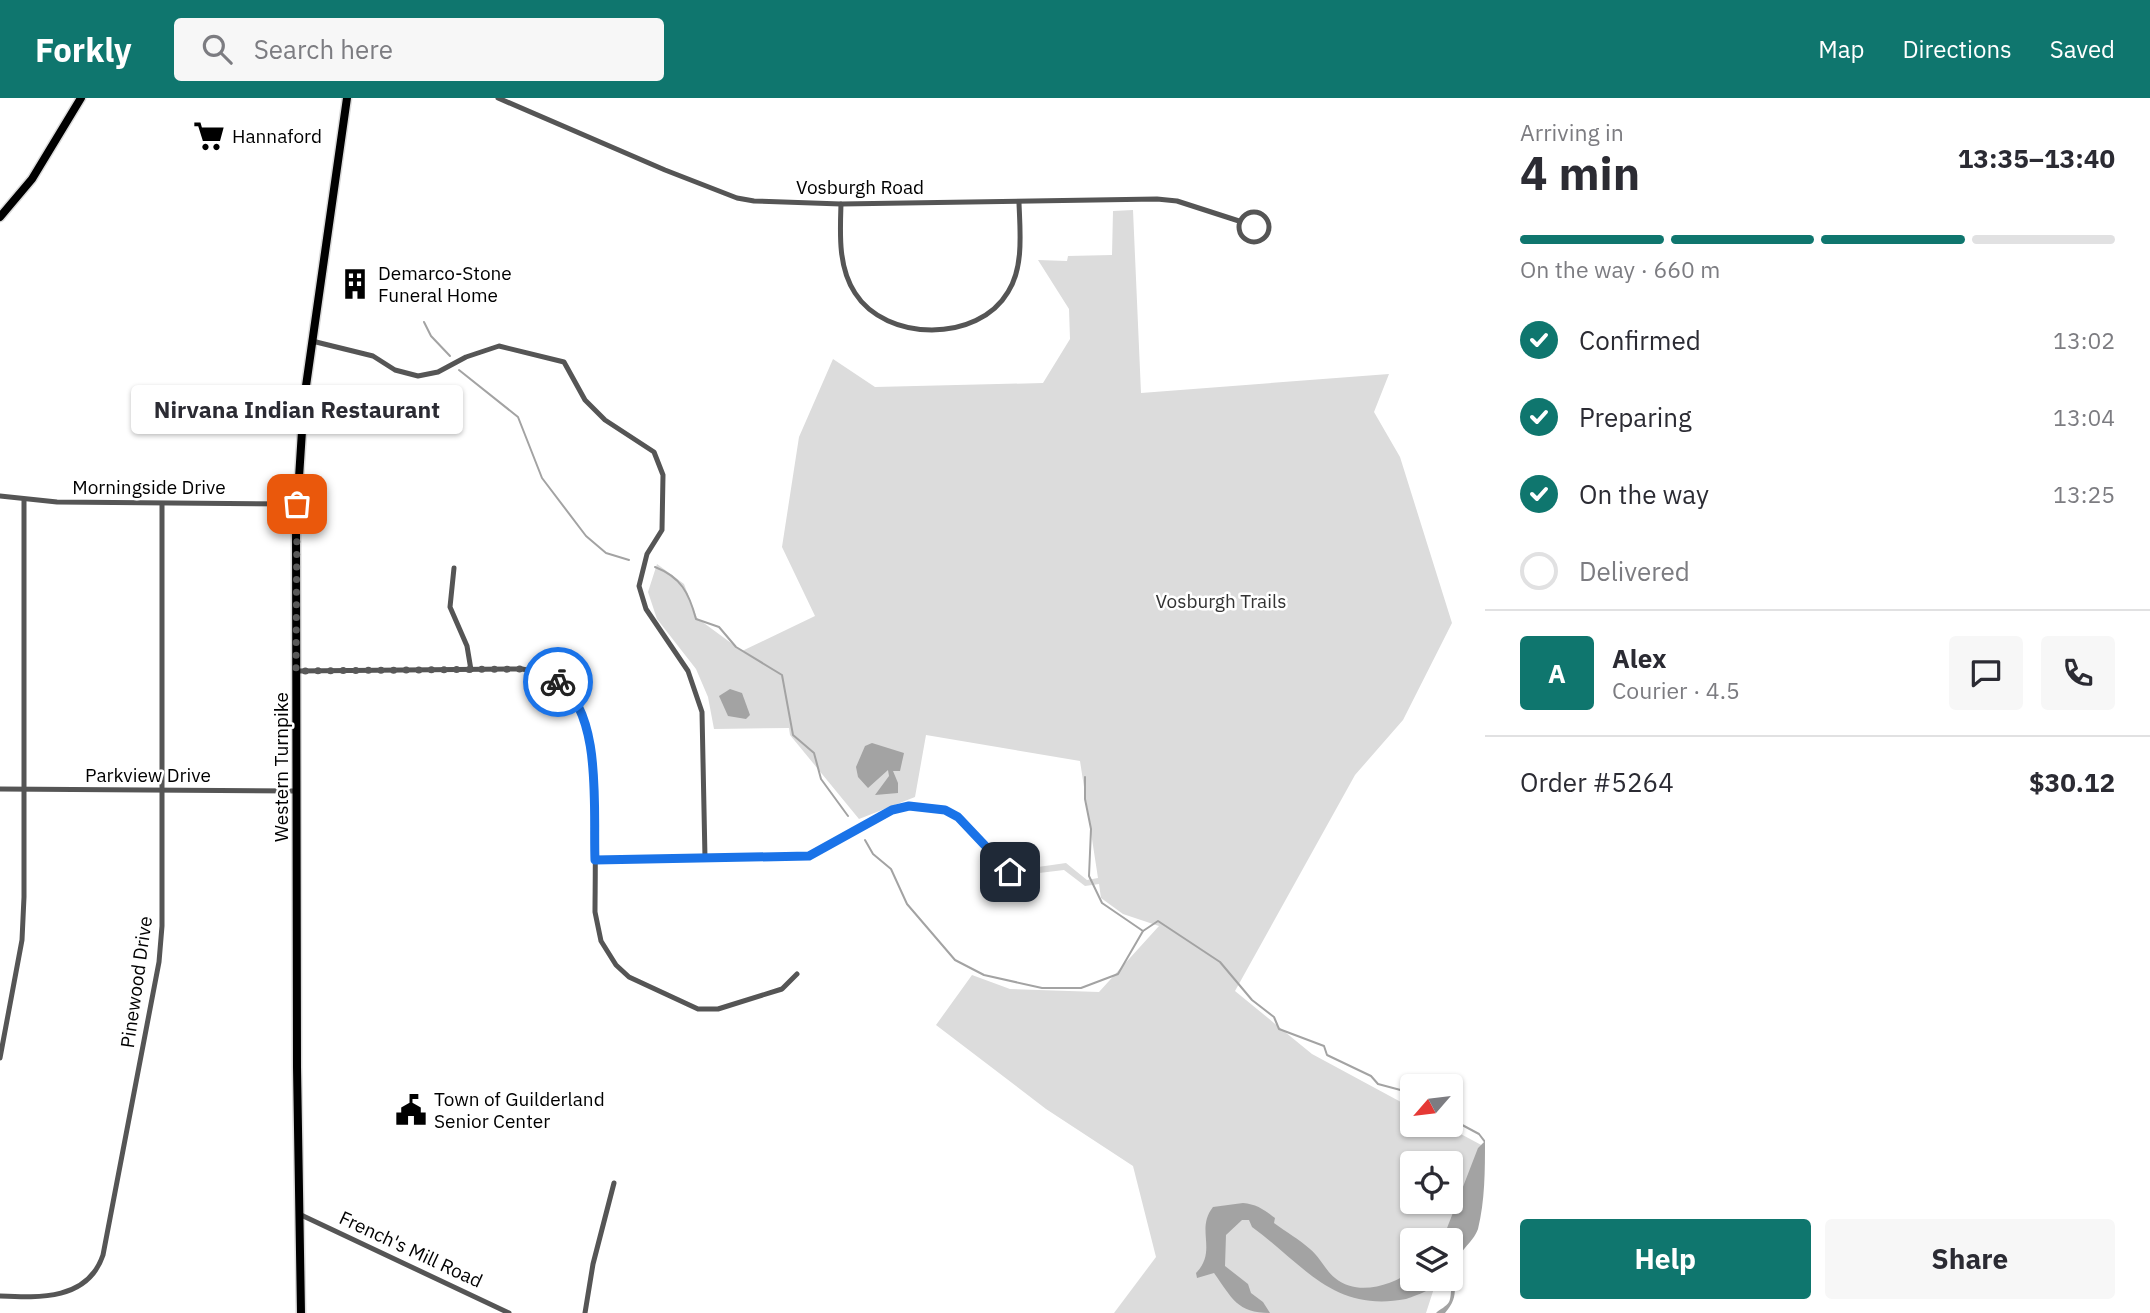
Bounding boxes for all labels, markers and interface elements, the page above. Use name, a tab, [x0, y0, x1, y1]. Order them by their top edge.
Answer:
search box	[174, 18, 664, 81]
text: Forkly	[35, 28, 132, 71]
icon: search	[198, 30, 236, 68]
text: Search here	[254, 32, 393, 66]
text: Map	[1818, 33, 1864, 65]
text: Directions	[1902, 33, 2012, 65]
text: Saved	[2050, 33, 2115, 65]
text: Arriving in	[1520, 117, 1624, 147]
supermarket icon: Hannaford	[192, 119, 226, 153]
place label: Hannaford	[232, 124, 322, 148]
text: 13:35–13:40	[1958, 141, 2115, 175]
text: 4 min	[1520, 143, 1640, 203]
street label: Vosburgh Road	[796, 175, 924, 199]
text: On the way · 660 m	[1520, 254, 1720, 284]
place label: Demarco-Stone Funeral Home	[378, 261, 512, 307]
building icon: Demarco-Stone Funeral Home	[338, 267, 372, 301]
icon: check	[1520, 321, 1558, 359]
text: Confirmed	[1579, 323, 1701, 357]
text: 13:02	[2053, 325, 2115, 355]
callout: Nirvana Indian Restaurant	[131, 385, 463, 434]
text: Nirvana Indian Restaurant	[154, 394, 440, 424]
icon: check	[1520, 398, 1558, 436]
text: Preparing	[1579, 400, 1692, 434]
text: 13:04	[2053, 402, 2115, 432]
pin	[267, 474, 327, 534]
street label: Morningside Drive	[72, 475, 226, 499]
icon: check	[1520, 475, 1558, 513]
text: On the way	[1579, 477, 1709, 511]
text: 13:25	[2053, 479, 2115, 509]
icon: bag	[278, 485, 316, 523]
text: Delivered	[1579, 554, 1690, 588]
park label: Vosburgh Trails	[1156, 589, 1286, 613]
button: chat	[1949, 636, 2023, 710]
button: phone	[2041, 636, 2115, 710]
text: Alex	[1612, 641, 1666, 675]
courier	[523, 647, 593, 717]
text: A	[1548, 656, 1566, 690]
icon: bike	[539, 663, 577, 701]
text: Courier · 4.5	[1612, 675, 1740, 705]
street label: Western Turnpike	[269, 692, 293, 842]
street label: Parkview Drive	[85, 763, 211, 787]
text: Order #5264	[1520, 765, 1674, 799]
text: $30.12	[2029, 765, 2115, 799]
pin	[980, 842, 1040, 902]
icon: home	[991, 853, 1029, 891]
street label: Pinewood Drive	[115, 915, 157, 1049]
north arrow	[1400, 1074, 1463, 1138]
map controls	[1400, 1074, 1463, 1291]
place label: Town of Guilderland Senior Center	[434, 1087, 605, 1133]
public building icon: Town of Guilderland Senior Center	[394, 1093, 428, 1127]
button: locate	[1400, 1151, 1463, 1214]
street label: French's Mill Road	[336, 1205, 486, 1293]
button: Help	[1520, 1219, 1811, 1299]
button: Share	[1825, 1219, 2115, 1299]
button: layers	[1400, 1228, 1463, 1291]

